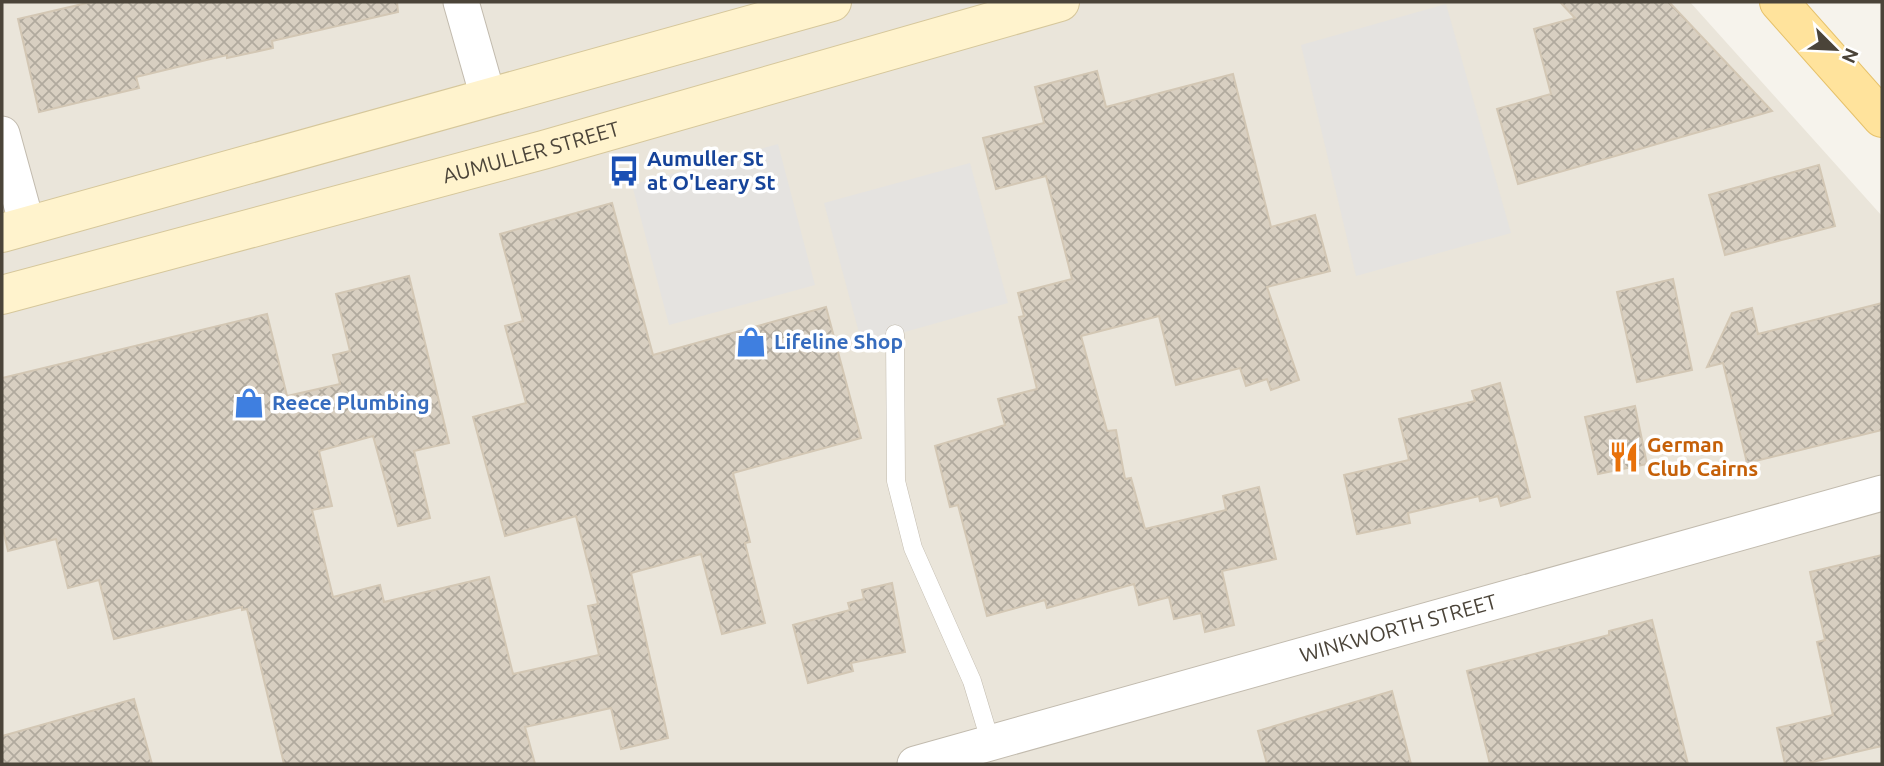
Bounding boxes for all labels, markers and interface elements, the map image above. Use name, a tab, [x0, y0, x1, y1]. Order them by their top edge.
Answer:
north arrow	[1800, 14, 1870, 84]
text: N	[1838, 45, 1863, 67]
street label: AUMULLER STREET	[440, 116, 623, 187]
place label: Aumuller St at O'Leary St	[647, 146, 775, 194]
bus stop icon: Aumuller St at O'Leary St	[607, 154, 641, 188]
shop icon: Lifeline Shop	[734, 325, 768, 359]
place label: Lifeline Shop	[774, 329, 903, 353]
shop icon: Reece Plumbing	[232, 386, 266, 420]
place label: Reece Plumbing	[272, 390, 430, 414]
place label: German Club Cairns	[1647, 432, 1758, 480]
restaurant icon: German Club Cairns	[1607, 440, 1641, 474]
street label: WINKWORTH STREET	[1297, 588, 1500, 667]

